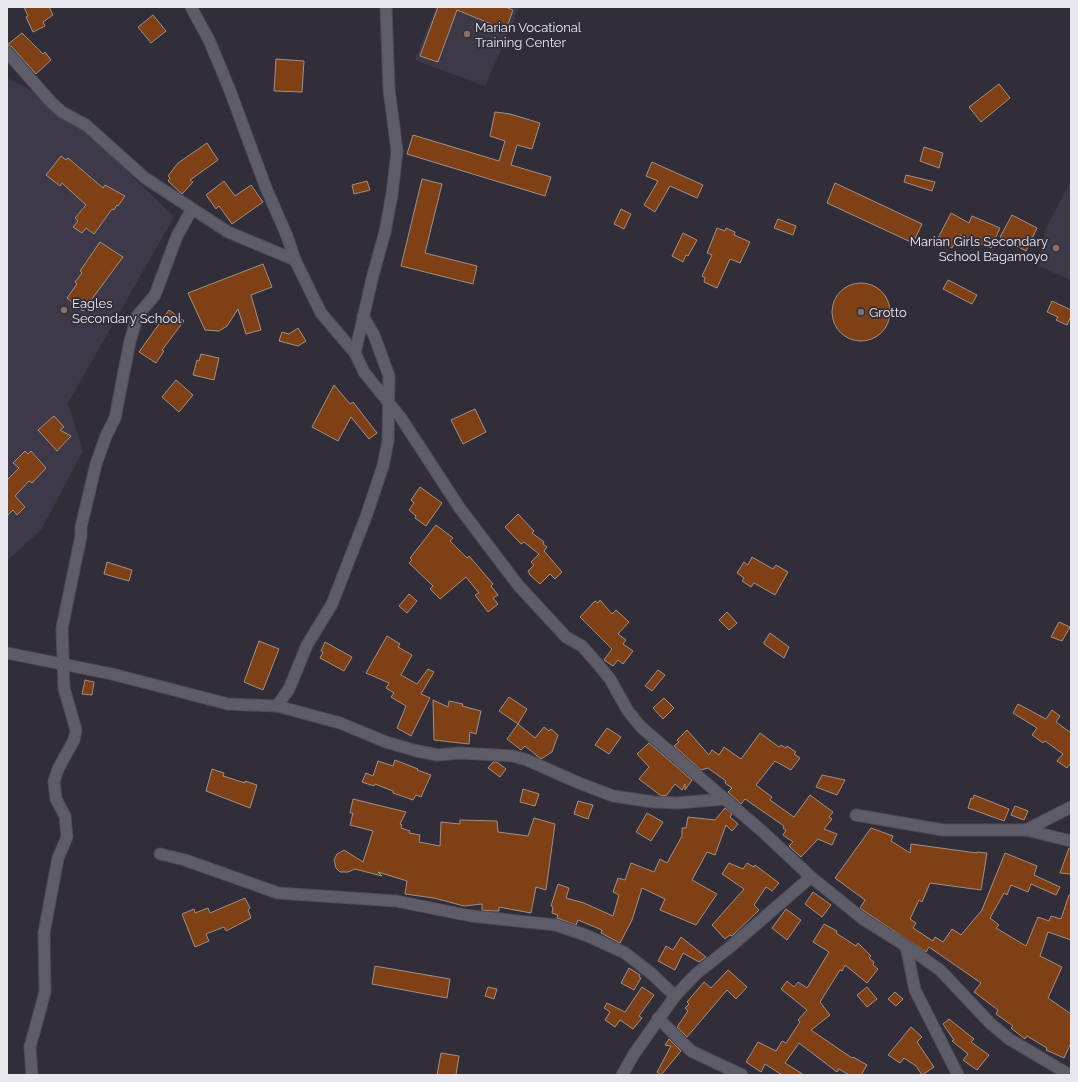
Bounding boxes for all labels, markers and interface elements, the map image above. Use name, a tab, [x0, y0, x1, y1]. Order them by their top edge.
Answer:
place label: Marian Vocational Training Center	[475, 20, 582, 50]
marker: Marian Vocational Training Center	[462, 29, 472, 39]
place label: Marian Girls Secondary School Bagamoyo	[910, 234, 1048, 264]
marker: Marian Girls Secondary School Bagamoyo	[1051, 243, 1061, 253]
place label: Eagles Secondary School	[72, 296, 182, 326]
marker: Eagles Secondary School	[59, 305, 69, 315]
place label: Grotto	[869, 305, 907, 320]
marker: Grotto	[856, 307, 866, 317]

